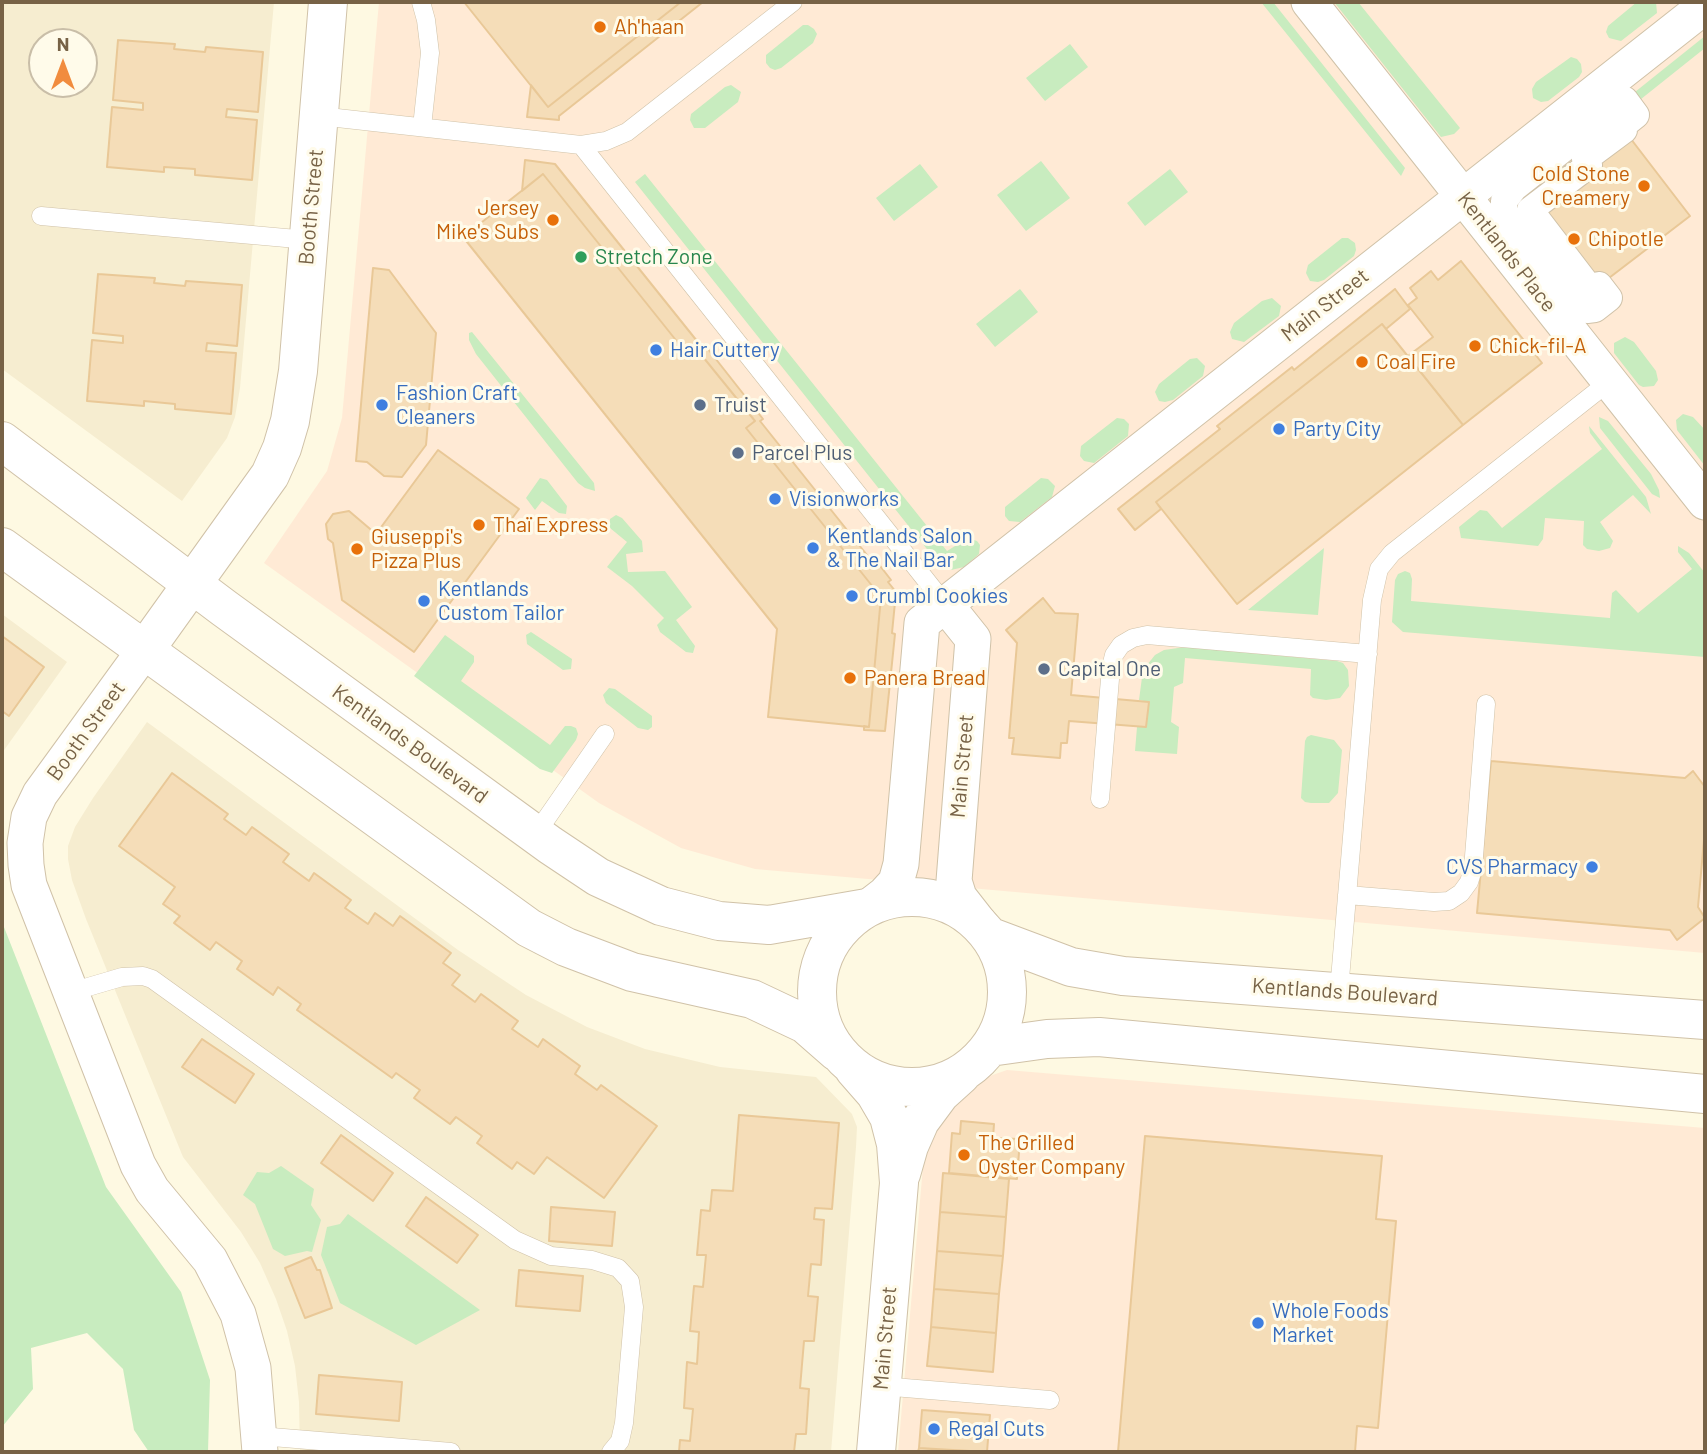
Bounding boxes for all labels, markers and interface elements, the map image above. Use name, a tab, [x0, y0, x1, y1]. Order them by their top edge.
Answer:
place label: Ah'haan	[614, 14, 684, 40]
marker: Ah'haan	[592, 19, 608, 35]
north arrow	[28, 28, 98, 98]
text: N	[57, 32, 69, 55]
street label: Booth Street	[293, 148, 329, 266]
place label: Cold Stone Creamery	[1532, 161, 1630, 211]
marker: Cold Stone Creamery	[1636, 178, 1652, 194]
street label: Kentlands Place	[1452, 187, 1562, 317]
place label: Jersey Mike's Subs	[436, 195, 539, 245]
marker: Jersey Mike's Subs	[545, 212, 561, 228]
place label: Chipotle	[1588, 226, 1664, 252]
marker: Chipotle	[1566, 231, 1582, 247]
place label: Stretch Zone	[595, 244, 713, 270]
marker: Stretch Zone	[573, 249, 589, 265]
street label: Main Street	[1276, 263, 1374, 347]
place label: Chick-fil-A	[1489, 333, 1586, 359]
place label: Hair Cuttery	[670, 337, 780, 363]
marker: Chick-fil-A	[1467, 338, 1483, 354]
marker: Hair Cuttery	[648, 342, 664, 358]
place label: Coal Fire	[1376, 349, 1456, 375]
marker: Coal Fire	[1354, 354, 1370, 370]
place label: Fashion Craft Cleaners	[396, 380, 518, 430]
place label: Truist	[714, 392, 767, 418]
marker: Fashion Craft Cleaners	[374, 397, 390, 413]
marker: Truist	[692, 397, 708, 413]
place label: Party City	[1293, 416, 1381, 442]
marker: Party City	[1271, 421, 1287, 437]
place label: Parcel Plus	[752, 440, 852, 466]
marker: Parcel Plus	[730, 445, 746, 461]
place label: Visionworks	[789, 486, 899, 512]
marker: Visionworks	[767, 491, 783, 507]
place label: Thaï Express	[493, 512, 608, 538]
marker: Thaï Express	[471, 517, 487, 533]
place label: Kentlands Salon & The Nail Bar	[827, 523, 973, 573]
place label: Giuseppi's Pizza Plus	[371, 524, 463, 574]
marker: Kentlands Salon & The Nail Bar	[805, 540, 821, 556]
marker: Giuseppi's Pizza Plus	[349, 541, 365, 557]
place label: Kentlands Custom Tailor	[438, 576, 564, 626]
place label: Crumbl Cookies	[866, 583, 1008, 609]
marker: Crumbl Cookies	[844, 588, 860, 604]
marker: Kentlands Custom Tailor	[416, 593, 432, 609]
place label: Capital One	[1058, 656, 1161, 682]
marker: Capital One	[1036, 661, 1052, 677]
place label: Panera Bread	[864, 665, 986, 691]
marker: Panera Bread	[842, 670, 858, 686]
street label: Booth Street	[42, 676, 130, 786]
street label: Kentlands Boulevard	[327, 679, 493, 809]
street label: Main Street	[945, 713, 979, 819]
place label: CVS Pharmacy	[1446, 854, 1578, 880]
marker: CVS Pharmacy	[1584, 859, 1600, 875]
street label: Kentlands Boulevard	[1251, 973, 1439, 1011]
place label: The Grilled Oyster Company	[978, 1130, 1125, 1180]
marker: The Grilled Oyster Company	[956, 1147, 972, 1163]
street label: Main Street	[868, 1285, 902, 1391]
place label: Whole Foods Market	[1272, 1298, 1389, 1348]
marker: Whole Foods Market	[1250, 1315, 1266, 1331]
place label: Regal Cuts	[948, 1416, 1045, 1442]
marker: Regal Cuts	[926, 1421, 942, 1437]

